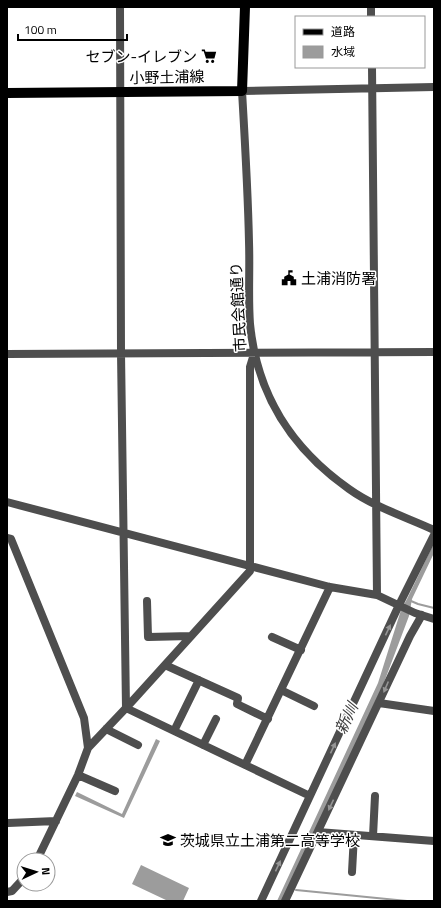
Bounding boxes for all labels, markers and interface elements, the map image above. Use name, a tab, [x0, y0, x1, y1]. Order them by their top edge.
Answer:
scale bar	[18, 16, 127, 42]
legend	[295, 16, 425, 68]
text: 100 m	[24, 20, 57, 39]
text: 道路	[331, 22, 355, 41]
text: 水域	[331, 42, 355, 61]
place label: セブン-イレブン	[85, 45, 197, 68]
supermarket icon: セブン-イレブン	[200, 47, 218, 65]
street label: 小野土浦線	[129, 65, 205, 89]
street label: 市民会館通り	[224, 261, 252, 353]
place label: 土浦消防署	[301, 267, 376, 290]
public building icon: 土浦消防署	[280, 269, 298, 287]
one-way arrow	[385, 624, 391, 636]
one-way arrow	[382, 682, 388, 694]
water label: 新川	[328, 697, 364, 738]
one-way arrow	[330, 742, 336, 753]
one-way arrow	[328, 800, 334, 811]
place label: 茨城県立土浦第二高等学校	[180, 829, 360, 852]
school or university icon: 茨城県立土浦第二高等学校	[159, 831, 177, 849]
north arrow	[16, 852, 56, 892]
one-way arrow	[275, 860, 281, 871]
text: N	[38, 867, 54, 876]

